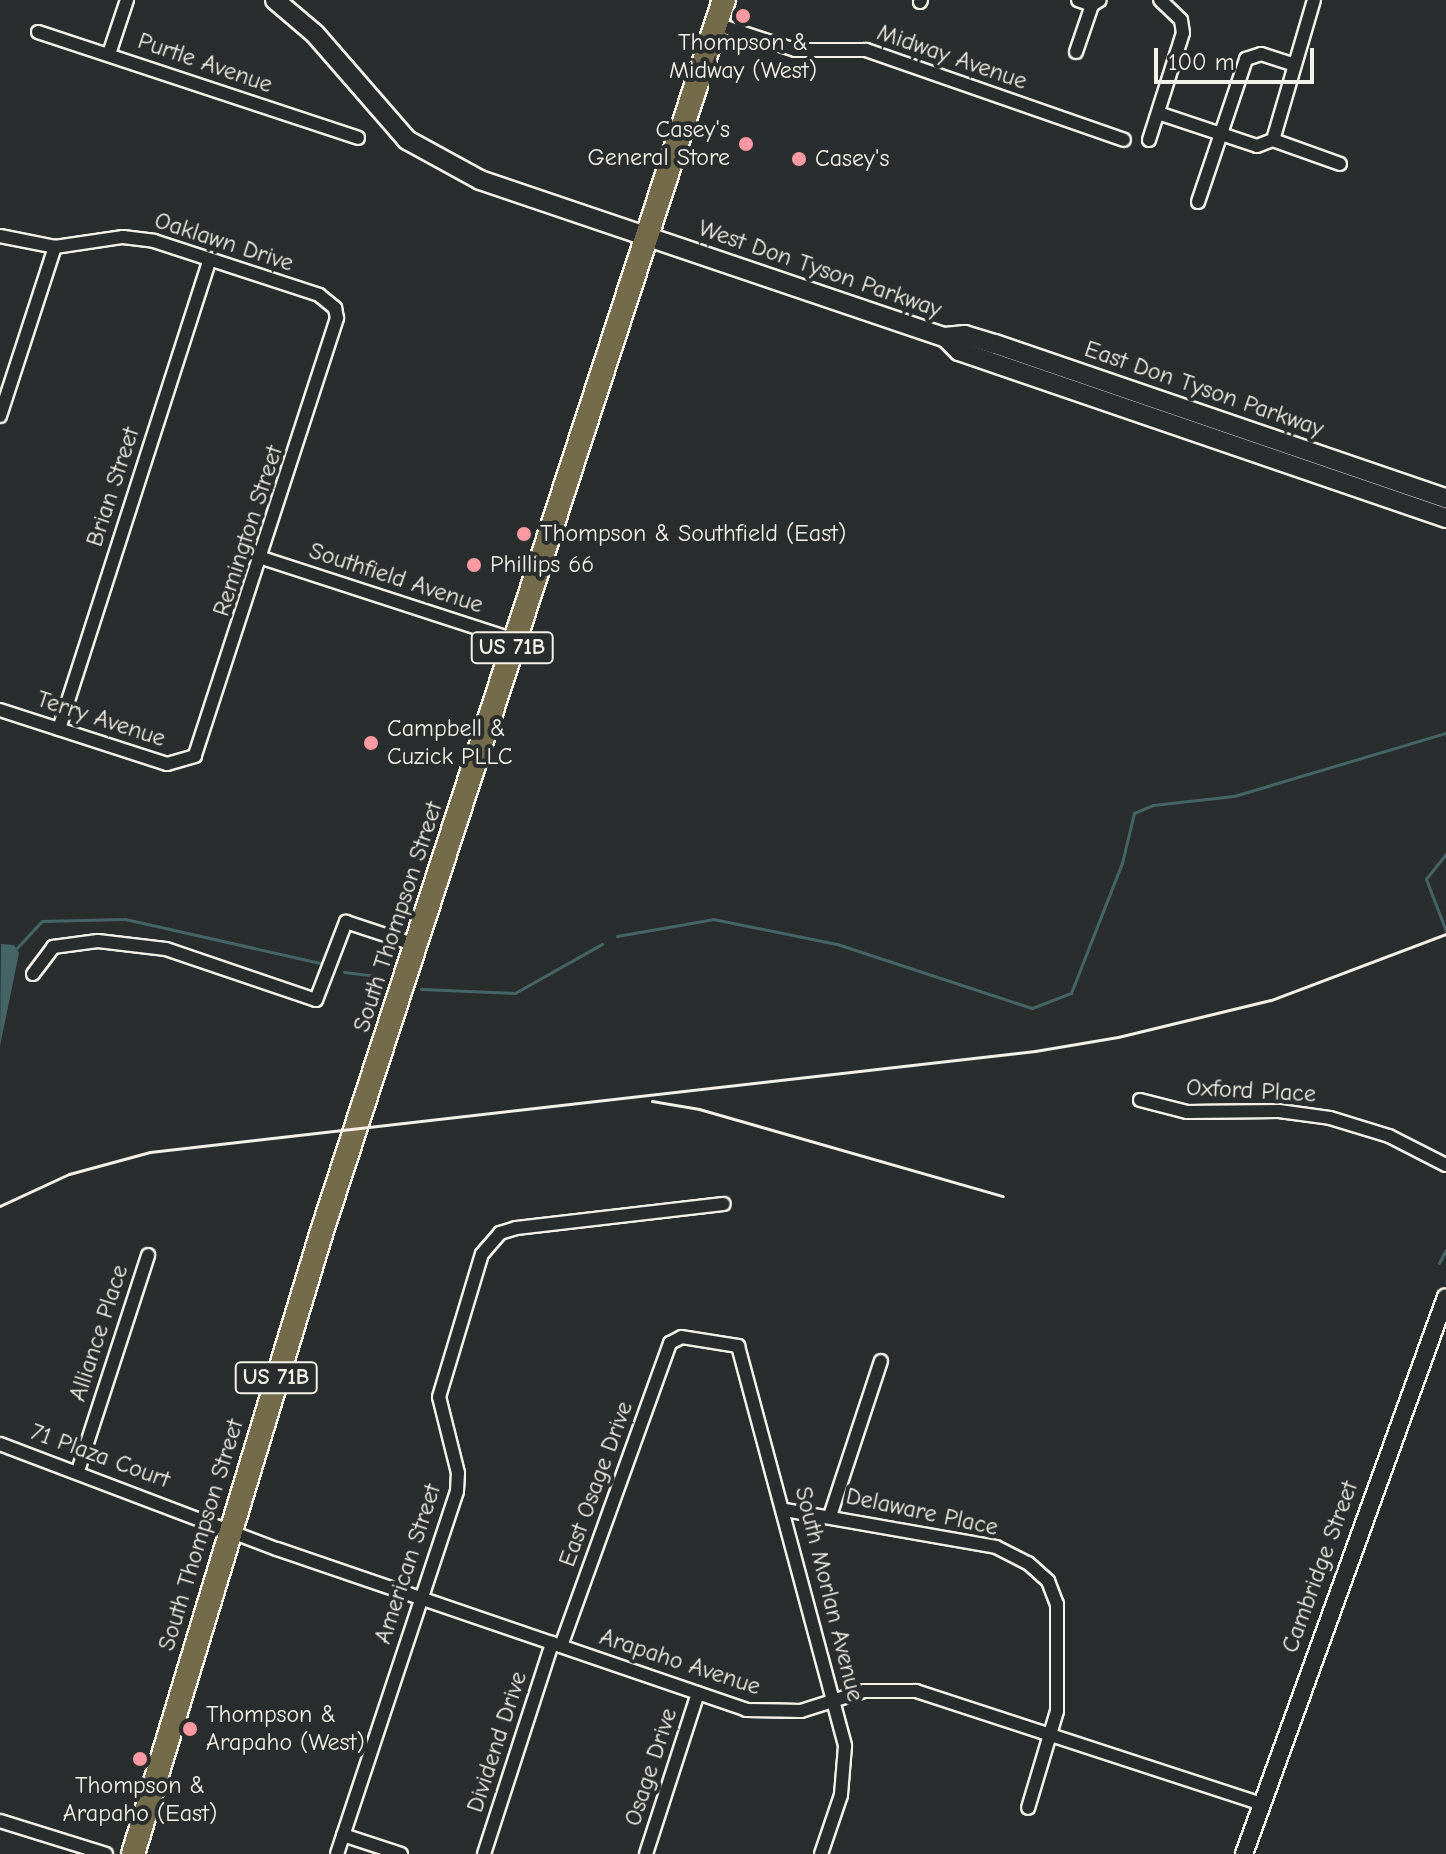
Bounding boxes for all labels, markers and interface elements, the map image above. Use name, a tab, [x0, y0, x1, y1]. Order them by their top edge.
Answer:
marker: Thompson & Midway (West)	[734, 7, 752, 25]
street label: Midway Avenue	[873, 18, 1031, 96]
street label: Purtle Avenue	[134, 27, 276, 99]
place label: Thompson & Midway (West)	[669, 29, 817, 85]
scale bar	[1158, 32, 1318, 82]
text: 100 m	[1168, 48, 1235, 76]
place label: Casey's General Store	[588, 116, 730, 172]
marker: Casey's General Store	[737, 135, 755, 153]
place label: Casey's	[815, 145, 889, 173]
marker: Casey's	[790, 150, 808, 168]
street label: Oaklawn Drive	[151, 206, 297, 278]
street label: West Don Tyson Parkway	[695, 214, 945, 324]
street label: East Don Tyson Parkway	[1081, 335, 1327, 443]
street label: Brian Street	[80, 424, 146, 550]
street label: Remington Street	[207, 442, 289, 620]
place label: Thompson & Southfield (East)	[540, 520, 846, 548]
marker: Thompson & Southfield (East)	[515, 525, 533, 543]
street label: Southfield Avenue	[305, 536, 487, 620]
place label: Phillips 66	[490, 551, 594, 579]
marker: Phillips 66	[465, 556, 483, 574]
road number: US 71B	[470, 630, 554, 666]
street label: Terry Avenue	[33, 685, 169, 753]
place label: Campbell & Cuzick PLLC	[387, 715, 512, 771]
marker: Campbell & Cuzick PLLC	[362, 734, 380, 752]
street label: South Thompson Street	[347, 798, 449, 1036]
street label: Oxford Place	[1185, 1073, 1317, 1109]
street label: Alliance Place	[63, 1261, 135, 1405]
road number: US 71B	[234, 1360, 318, 1396]
street label: East Osage Drive	[553, 1397, 639, 1571]
street label: South Thompson Street	[152, 1416, 250, 1654]
street label: 71 Plaza Court	[26, 1417, 174, 1495]
street label: Cambridge Street	[1276, 1477, 1364, 1657]
street label: American Street	[369, 1481, 447, 1647]
street label: Delaware Place	[843, 1482, 1001, 1542]
street label: South Morlan Avenue	[788, 1484, 870, 1704]
street label: Arapaho Avenue	[596, 1622, 764, 1702]
street label: Dividend Drive	[461, 1668, 533, 1816]
place label: Thompson & Arapaho (West)	[206, 1701, 365, 1757]
street label: Osage Drive	[618, 1704, 684, 1830]
marker: Thompson & Arapaho (West)	[181, 1720, 199, 1738]
marker: Thompson & Arapaho (East)	[131, 1750, 149, 1768]
place label: Thompson & Arapaho (East)	[63, 1772, 217, 1828]

